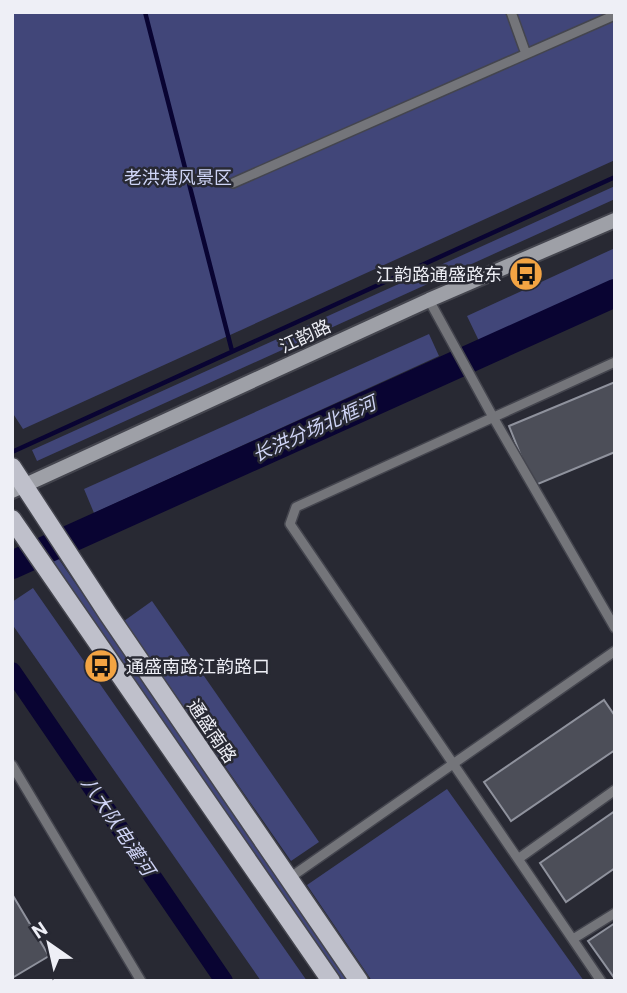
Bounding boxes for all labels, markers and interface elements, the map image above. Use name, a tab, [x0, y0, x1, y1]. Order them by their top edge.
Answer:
park label: 老洪港风景区	[124, 167, 232, 188]
bus stop icon: 江韵路通盛路东	[507, 255, 545, 293]
place label: 江韵路通盛路东	[376, 264, 502, 285]
street label: 江韵路	[276, 315, 334, 357]
water label: 长洪分场北框河	[249, 390, 383, 467]
bus stop icon: 通盛南路江韵路口	[82, 647, 120, 685]
place label: 通盛南路江韵路口	[126, 656, 270, 677]
street label: 通盛南路	[183, 695, 241, 767]
water label: 八大队电灌河	[77, 772, 162, 883]
north arrow	[14, 909, 84, 979]
text: N	[28, 917, 52, 944]

